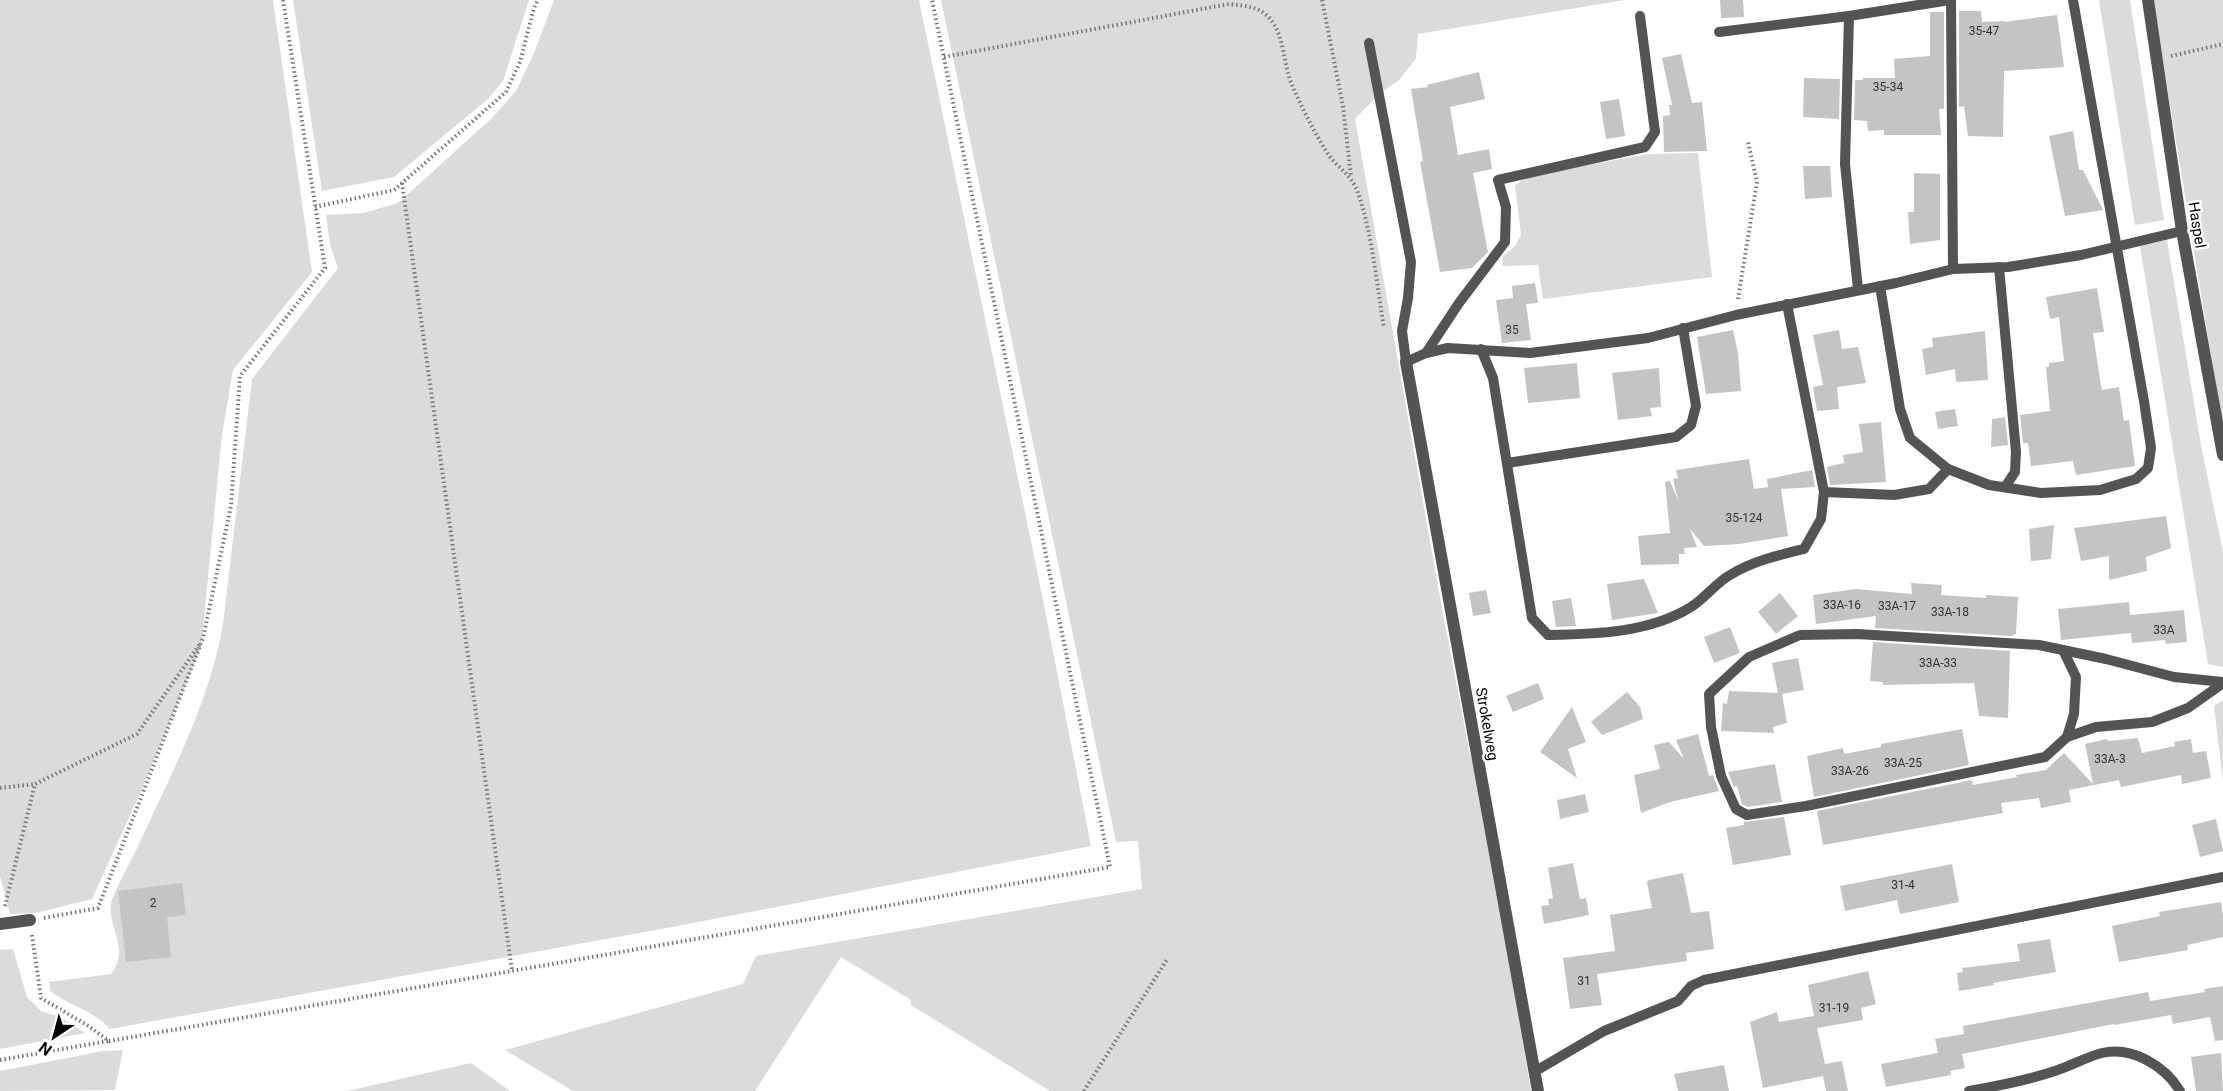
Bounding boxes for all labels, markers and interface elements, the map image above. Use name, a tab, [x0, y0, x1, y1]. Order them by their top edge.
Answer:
house number: 35-47	[1969, 24, 1999, 38]
house number: 35-34	[1873, 80, 1903, 94]
street label: Haspel	[2184, 201, 2210, 249]
house number: 35	[1505, 323, 1519, 337]
house number: 35-124	[1725, 511, 1763, 525]
house number: 33A-16	[1823, 598, 1861, 612]
house number: 33A-17	[1878, 599, 1916, 613]
house number: 33A-18	[1931, 605, 1969, 619]
house number: 33A	[2153, 623, 2175, 637]
house number: 33A-33	[1919, 656, 1957, 670]
street label: Strokelweg	[1472, 686, 1502, 762]
house number: 33A-3	[2094, 752, 2126, 766]
house number: 33A-25	[1884, 756, 1922, 770]
house number: 33A-26	[1831, 764, 1869, 778]
house number: 31-4	[1891, 878, 1915, 892]
house number: 2	[150, 896, 157, 910]
house number: 31	[1577, 974, 1591, 988]
house number: 31-19	[1819, 1001, 1849, 1015]
north arrow	[24, 1007, 84, 1067]
text: N	[35, 1038, 56, 1060]

